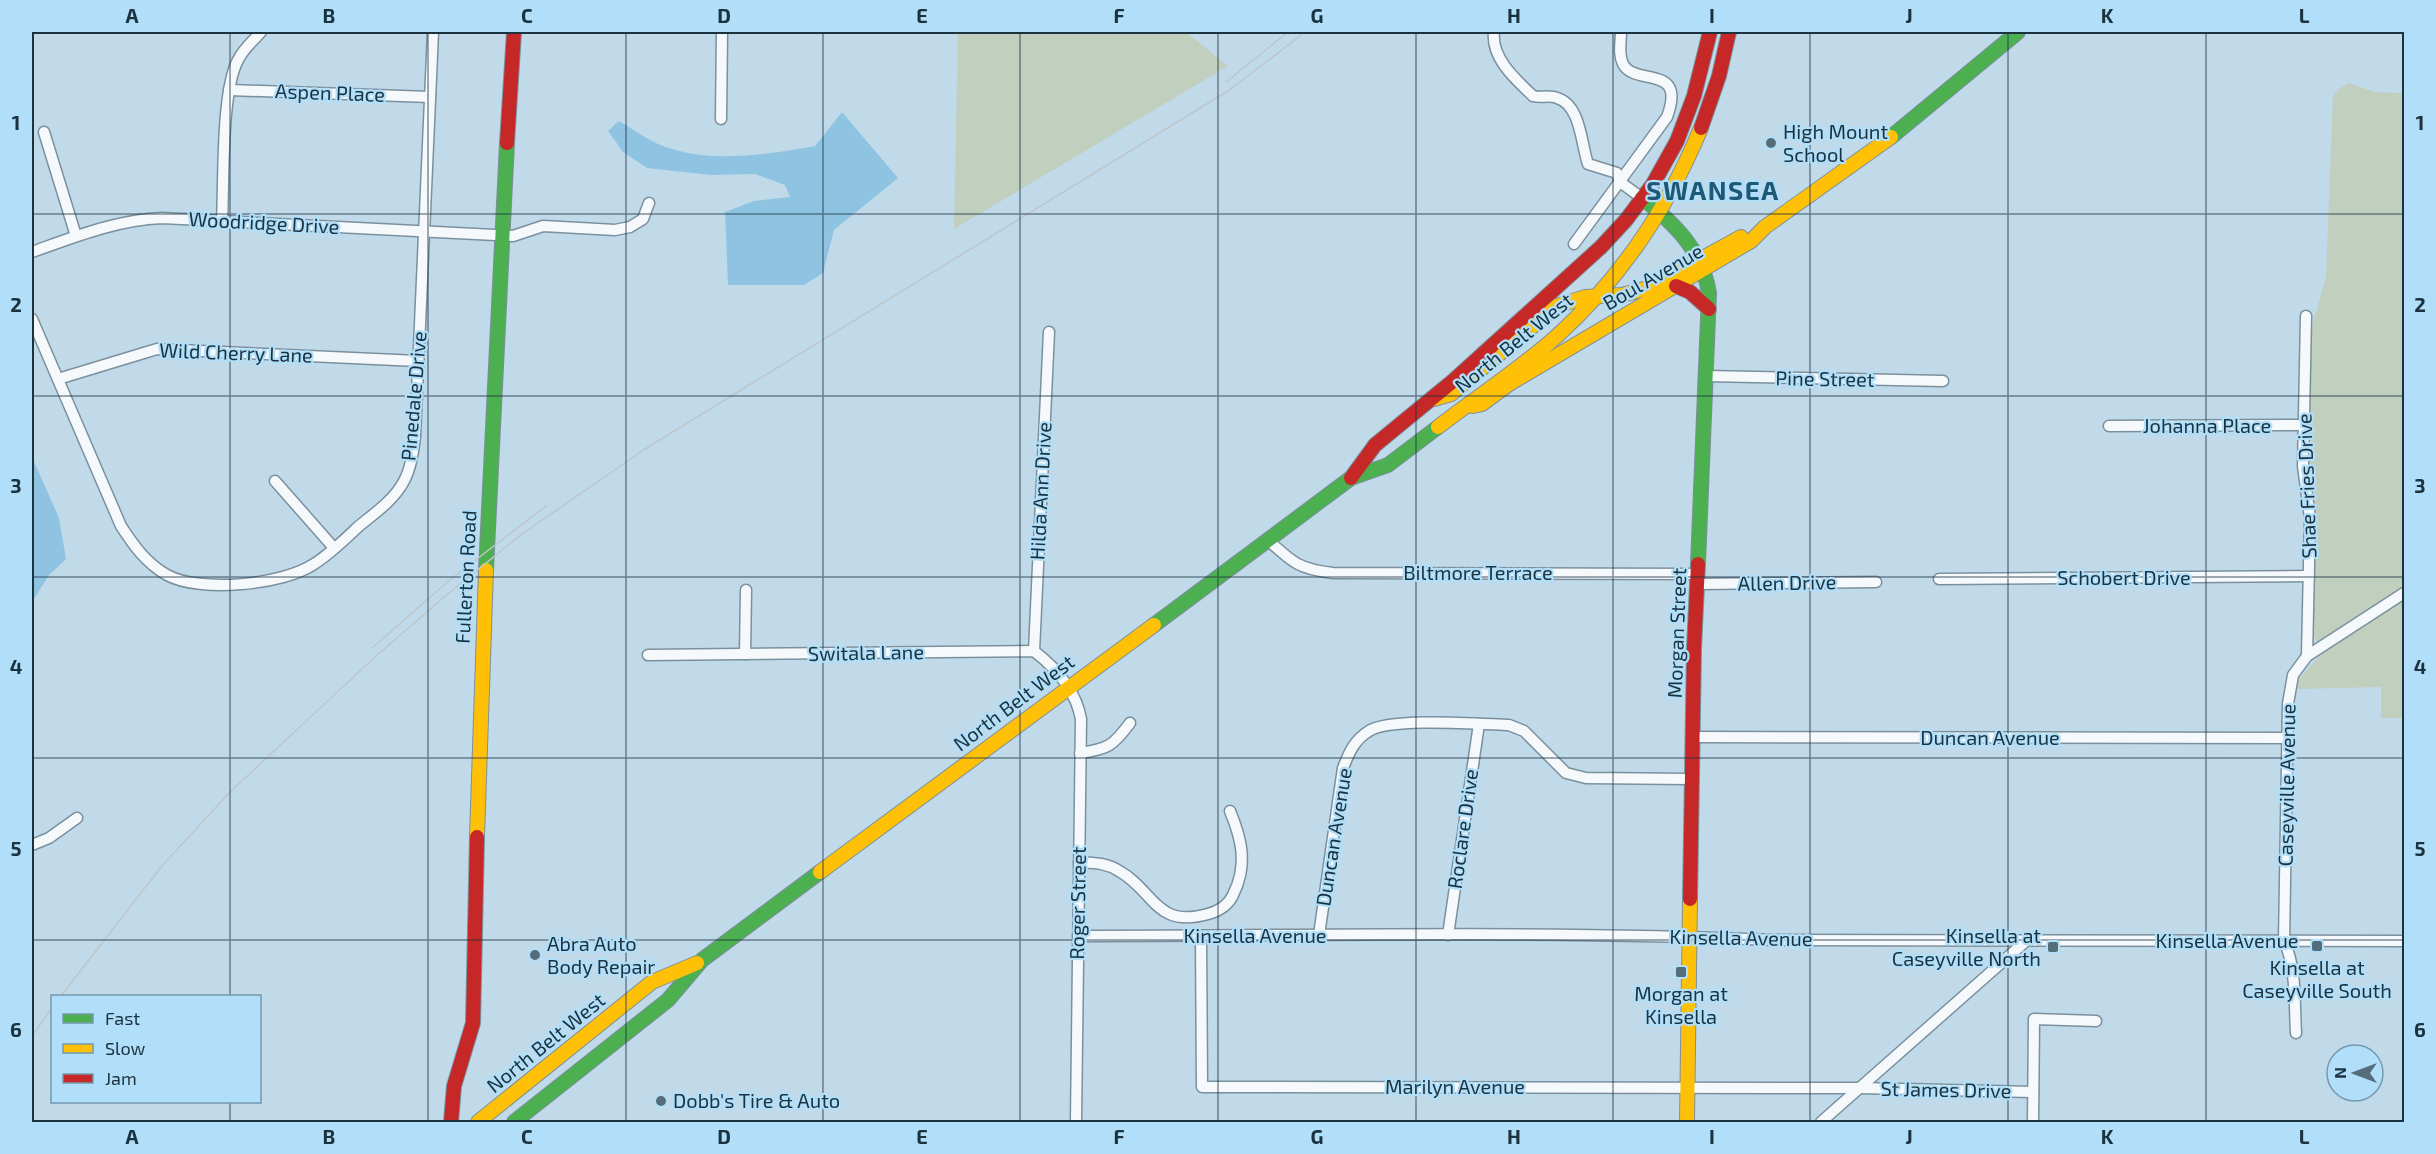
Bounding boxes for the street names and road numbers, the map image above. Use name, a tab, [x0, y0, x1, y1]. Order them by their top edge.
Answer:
street label: Aspen Place	[275, 78, 385, 106]
street label: Woodridge Drive	[188, 206, 340, 238]
street label: Boul Avenue	[1598, 238, 1707, 314]
street label: North Belt West	[1449, 287, 1578, 397]
street label: Pinedale Drive	[395, 330, 431, 462]
street label: Wild Cherry Lane	[159, 337, 313, 367]
street label: Pine Street	[1775, 365, 1875, 391]
street label: Johanna Place	[2143, 413, 2271, 437]
street label: Shae Fries Drive	[2291, 413, 2321, 559]
street label: Hilda Ann Drive	[1024, 421, 1056, 561]
street label: Fullerton Road	[450, 510, 480, 644]
street label: Biltmore Terrace	[1403, 560, 1553, 584]
street label: Schobert Drive	[2057, 565, 2191, 589]
street label: Morgan Street	[1662, 567, 1690, 699]
street label: Allen Drive	[1737, 569, 1836, 595]
street label: Switala Lane	[808, 639, 924, 665]
street label: North Belt West	[948, 649, 1079, 755]
street label: Caseyville Avenue	[2273, 703, 2299, 867]
street label: Duncan Avenue	[1920, 725, 2060, 749]
street label: Duncan Avenue	[1310, 766, 1356, 908]
street label: Roclare Drive	[1442, 767, 1482, 890]
street label: Roger Street	[1064, 846, 1090, 960]
street label: Kinsella Avenue	[1183, 923, 1327, 947]
street label: Kinsella Avenue	[1669, 924, 1813, 950]
street label: Kinsella Avenue	[2155, 928, 2299, 952]
street label: North Belt West	[481, 987, 610, 1097]
street label: Marilyn Avenue	[1385, 1074, 1525, 1098]
street label: St James Drive	[1880, 1076, 2012, 1102]

